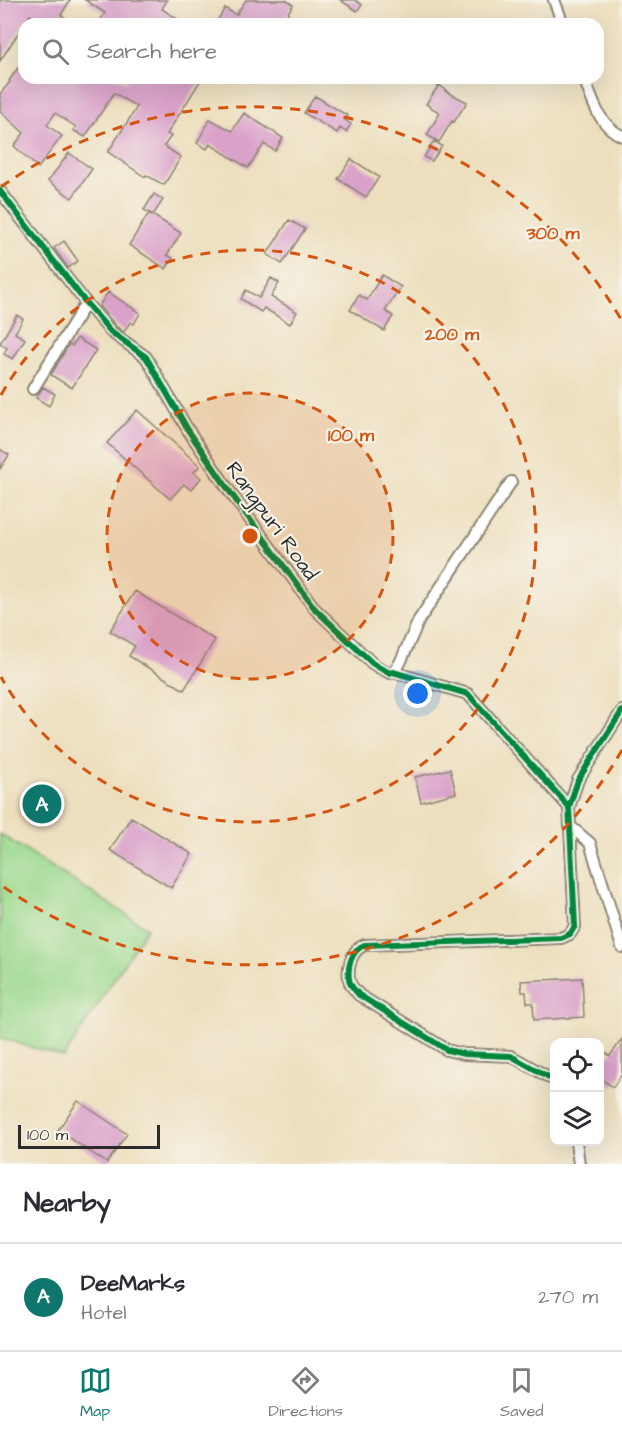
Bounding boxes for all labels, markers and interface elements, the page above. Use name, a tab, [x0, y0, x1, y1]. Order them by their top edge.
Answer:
search box	[18, 18, 604, 84]
icon: search	[39, 35, 72, 68]
text: Search here	[87, 36, 217, 67]
text: 300 m	[525, 221, 581, 246]
text: 200 m	[424, 322, 480, 347]
text: 100 m	[328, 423, 375, 448]
street label: Rangpuri Road	[217, 456, 325, 588]
centre of rings	[240, 526, 260, 546]
your location	[403, 679, 432, 708]
pin: A	[22, 782, 62, 826]
map controls	[550, 1038, 604, 1146]
button: locate	[550, 1038, 604, 1092]
button: layers	[550, 1092, 604, 1146]
scale bar	[18, 1122, 160, 1150]
text: 100 m	[27, 1124, 68, 1146]
text: Nearby	[24, 1185, 111, 1221]
text: DeeMarks	[81, 1268, 185, 1299]
text: A	[37, 1283, 50, 1311]
text: 270 m	[538, 1283, 598, 1311]
text: Hotel	[81, 1299, 126, 1327]
tab: Map	[79, 1364, 112, 1422]
tab: Directions	[269, 1364, 343, 1422]
tab: Saved	[500, 1364, 543, 1422]

